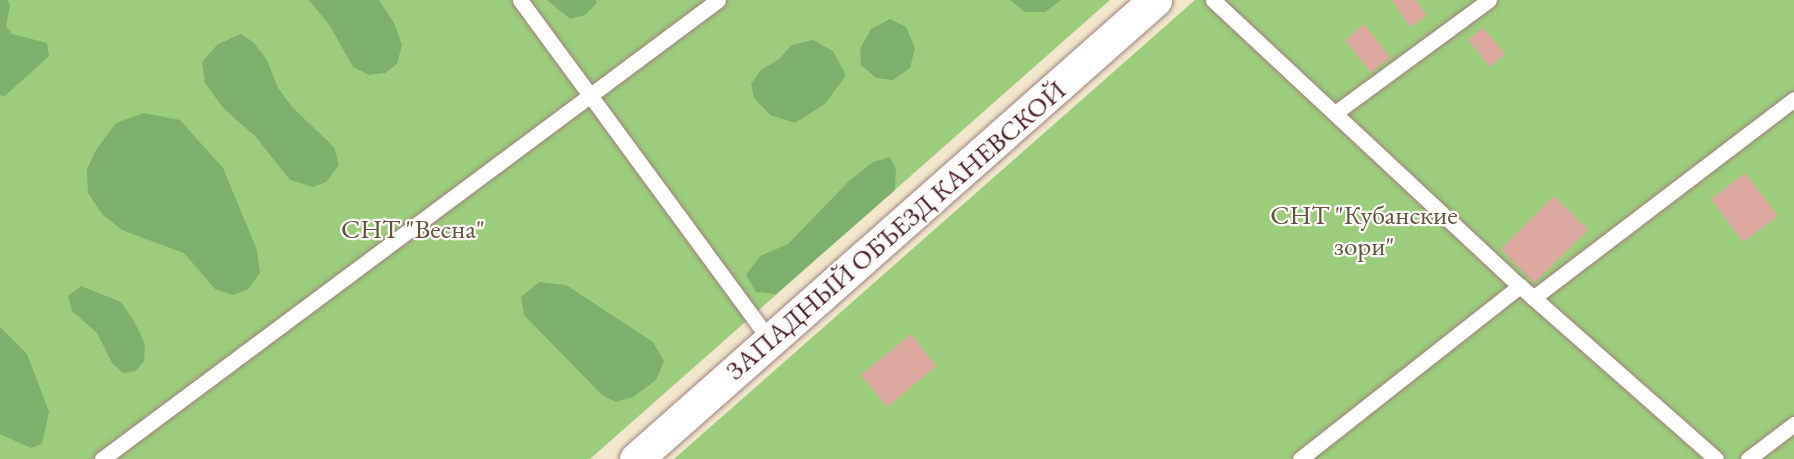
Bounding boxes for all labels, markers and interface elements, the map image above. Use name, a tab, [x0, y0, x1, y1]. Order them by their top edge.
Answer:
street label: ЗАПАДНЫЙ ОБЪЕЗД КАНЕВСКОЙ	[719, 74, 1071, 386]
park label: СНТ "Кубанские зори"	[1270, 198, 1458, 261]
park label: СНТ "Весна"	[341, 213, 485, 245]

